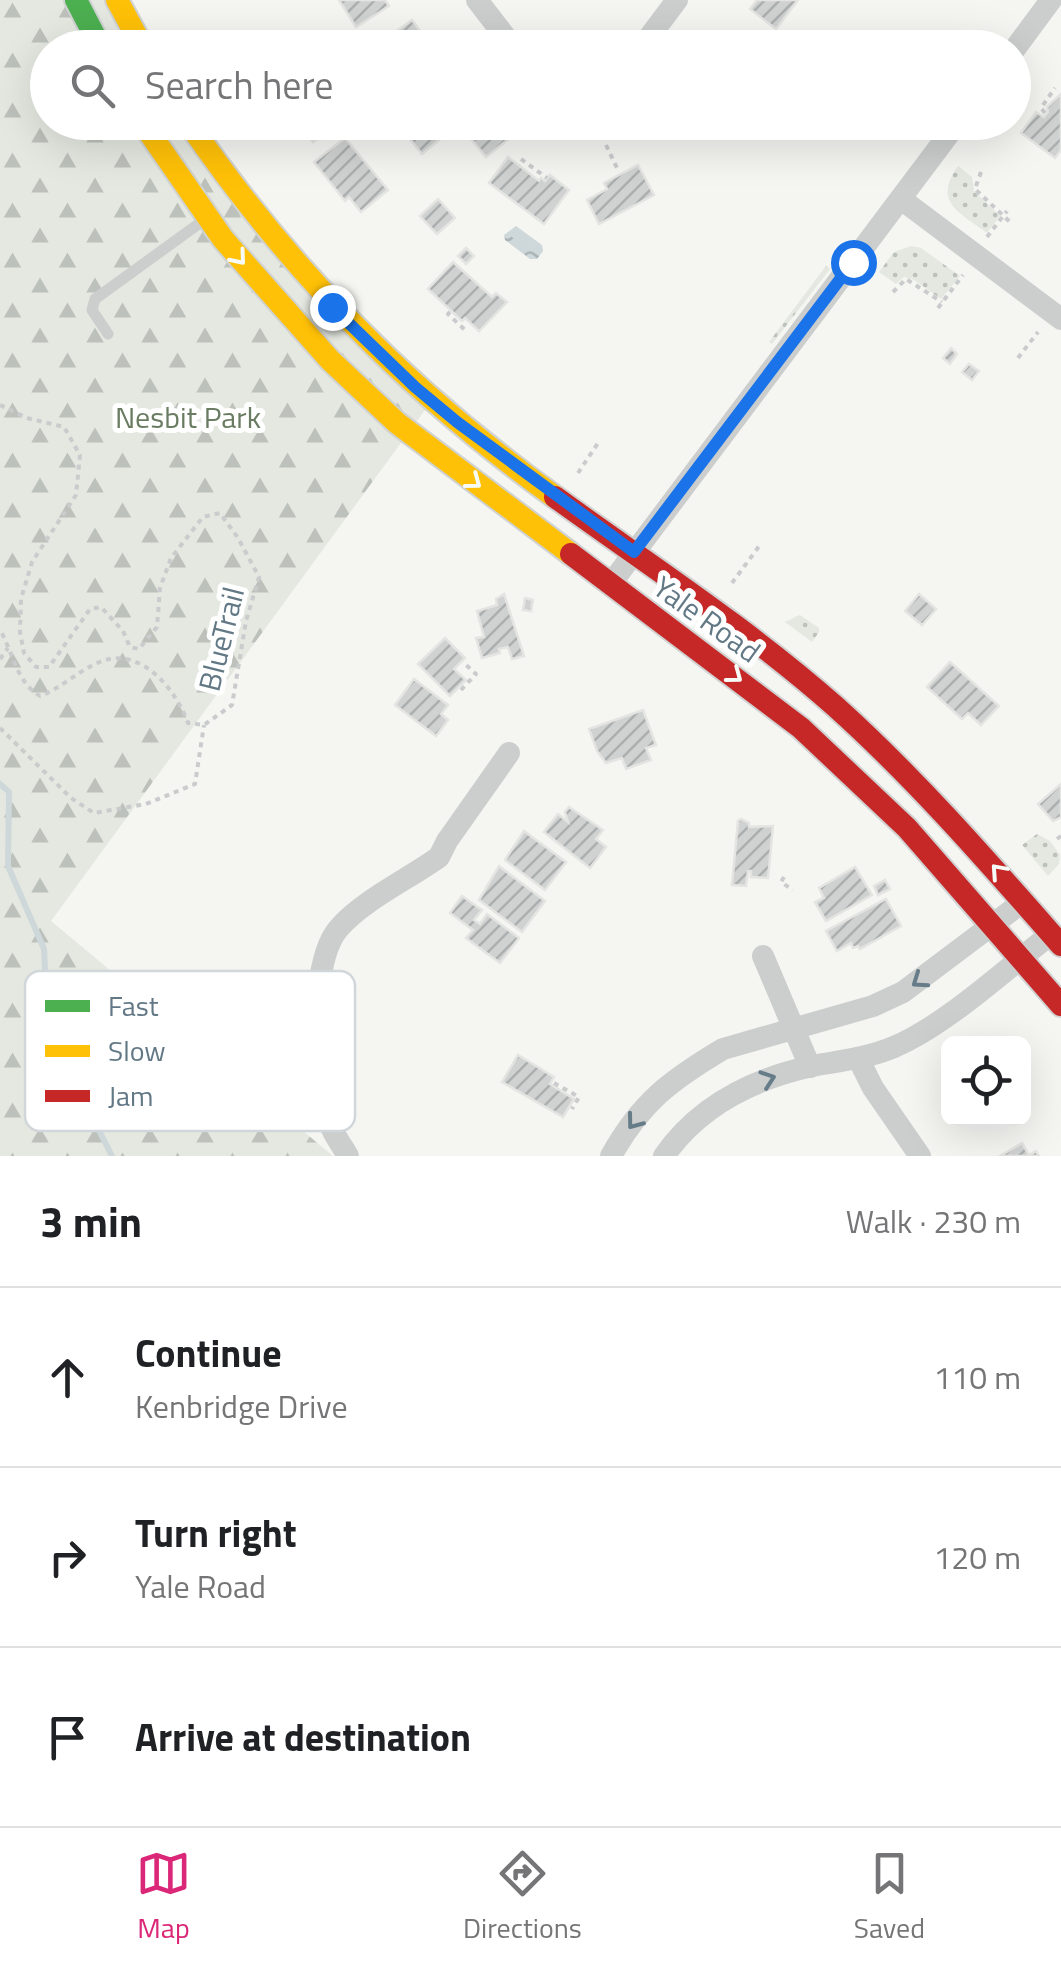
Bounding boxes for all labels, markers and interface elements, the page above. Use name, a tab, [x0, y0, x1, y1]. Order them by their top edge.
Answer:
search box	[30, 30, 1031, 140]
text: Search here	[145, 56, 333, 114]
icon: search	[65, 58, 120, 113]
route start	[831, 240, 877, 286]
one-way arrow	[228, 247, 246, 265]
route end	[310, 285, 356, 331]
park label: Nesbit Park	[115, 394, 261, 440]
one-way arrow	[463, 470, 481, 487]
street label: Yale Road	[644, 564, 770, 674]
street label: BlueTrail	[186, 582, 256, 696]
one-way arrow	[723, 665, 741, 682]
one-way arrow	[991, 864, 1009, 883]
one-way arrow	[911, 969, 930, 987]
legend	[25, 971, 355, 1131]
text: Fast	[108, 984, 159, 1027]
text: Slow	[108, 1029, 166, 1072]
map controls	[941, 1036, 1031, 1126]
button: locate	[941, 1036, 1031, 1126]
one-way arrow	[759, 1070, 776, 1091]
text: Jam	[108, 1074, 154, 1117]
one-way arrow	[628, 1111, 645, 1129]
text: 3 min	[40, 1189, 142, 1253]
text: Walk · 230 m	[846, 1197, 1021, 1245]
text: Continue	[135, 1324, 282, 1382]
icon: ahead	[40, 1350, 95, 1405]
text: 110 m	[933, 1353, 1021, 1401]
text: Kenbridge Drive	[135, 1382, 348, 1430]
text: Turn right	[135, 1504, 297, 1562]
icon: right	[40, 1530, 95, 1585]
text: 120 m	[933, 1533, 1021, 1581]
text: Yale Road	[135, 1562, 266, 1610]
text: Arrive at destination	[135, 1708, 471, 1766]
icon: arrive	[40, 1710, 95, 1765]
tab: Map	[136, 1846, 191, 1949]
tab: Directions	[463, 1846, 582, 1949]
tab: Saved	[854, 1846, 925, 1949]

